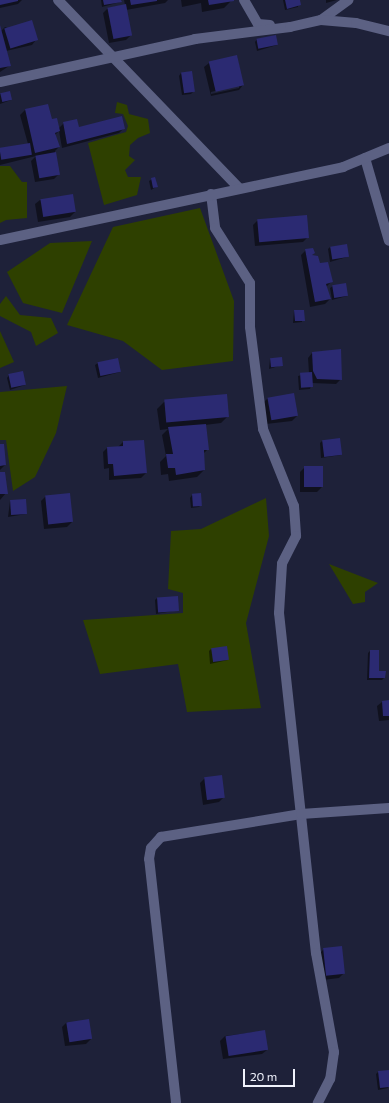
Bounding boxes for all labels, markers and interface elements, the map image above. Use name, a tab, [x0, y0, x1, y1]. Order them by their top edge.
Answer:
scale bar	[245, 1061, 297, 1087]
text: 20 m	[250, 1069, 277, 1083]

